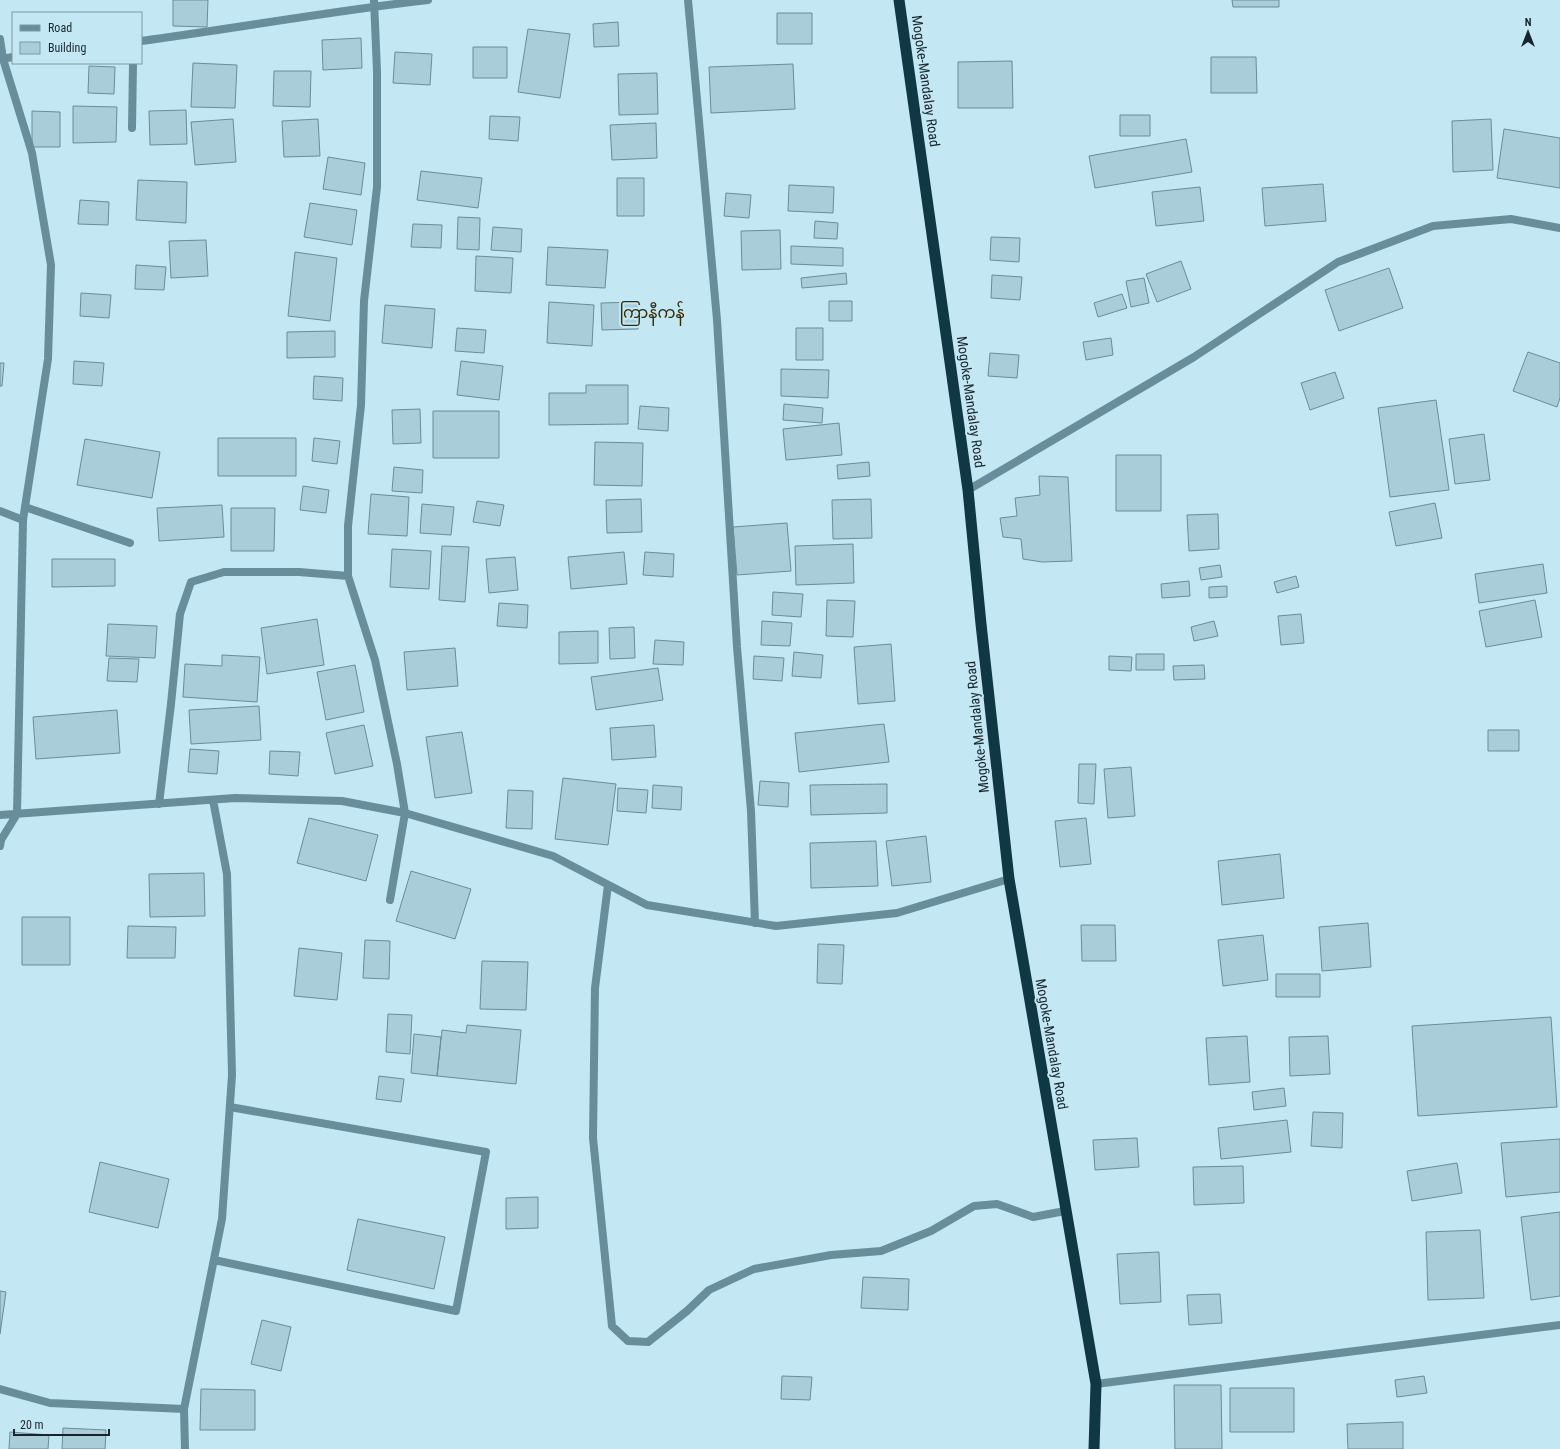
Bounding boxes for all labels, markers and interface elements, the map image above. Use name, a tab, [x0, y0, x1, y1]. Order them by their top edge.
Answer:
legend	[12, 12, 142, 64]
north arrow	[1508, 12, 1548, 52]
street label: Mogoke-Mandalay Road	[909, 14, 943, 148]
text: N	[1525, 16, 1532, 29]
text: Road	[48, 21, 72, 35]
text: Building	[48, 41, 86, 55]
district label: ကြာနီကန်	[619, 301, 685, 326]
street label: Mogoke-Mandalay Road	[954, 335, 988, 469]
street label: Mogoke-Mandalay Road	[962, 660, 992, 794]
street label: Mogoke-Mandalay Road	[1033, 977, 1071, 1111]
scale bar	[14, 1411, 109, 1437]
text: 20 m	[20, 1418, 44, 1432]

